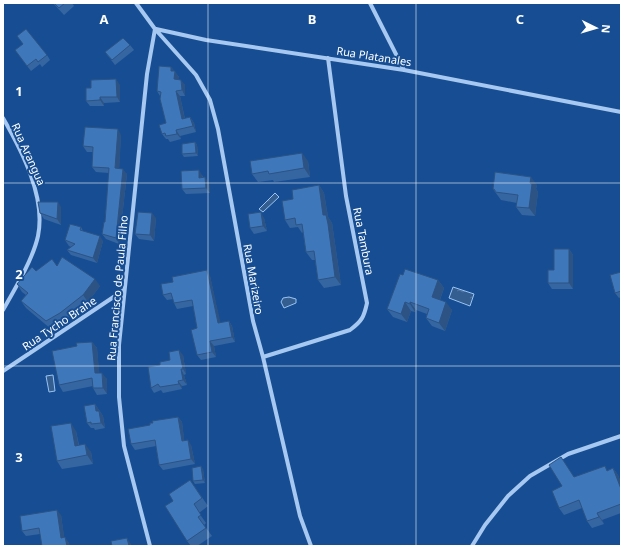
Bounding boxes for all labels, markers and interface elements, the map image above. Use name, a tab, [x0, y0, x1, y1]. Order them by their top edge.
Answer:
north arrow	[576, 8, 616, 48]
text: A	[100, 10, 109, 28]
text: B	[308, 10, 316, 28]
text: C	[516, 10, 524, 28]
text: N	[599, 24, 614, 34]
street label: Rua Platanales	[335, 43, 413, 69]
text: 1	[15, 82, 23, 100]
street label: Rua Arangua	[9, 120, 49, 188]
street label: Rua Tambura	[350, 206, 378, 276]
street label: Rua Francisco de Paula Filho	[103, 214, 131, 361]
street label: Rua Marizeiro	[240, 243, 268, 316]
text: 2	[15, 265, 23, 283]
street label: Rua Tycho Brahe	[19, 293, 99, 353]
text: 3	[15, 448, 23, 466]

